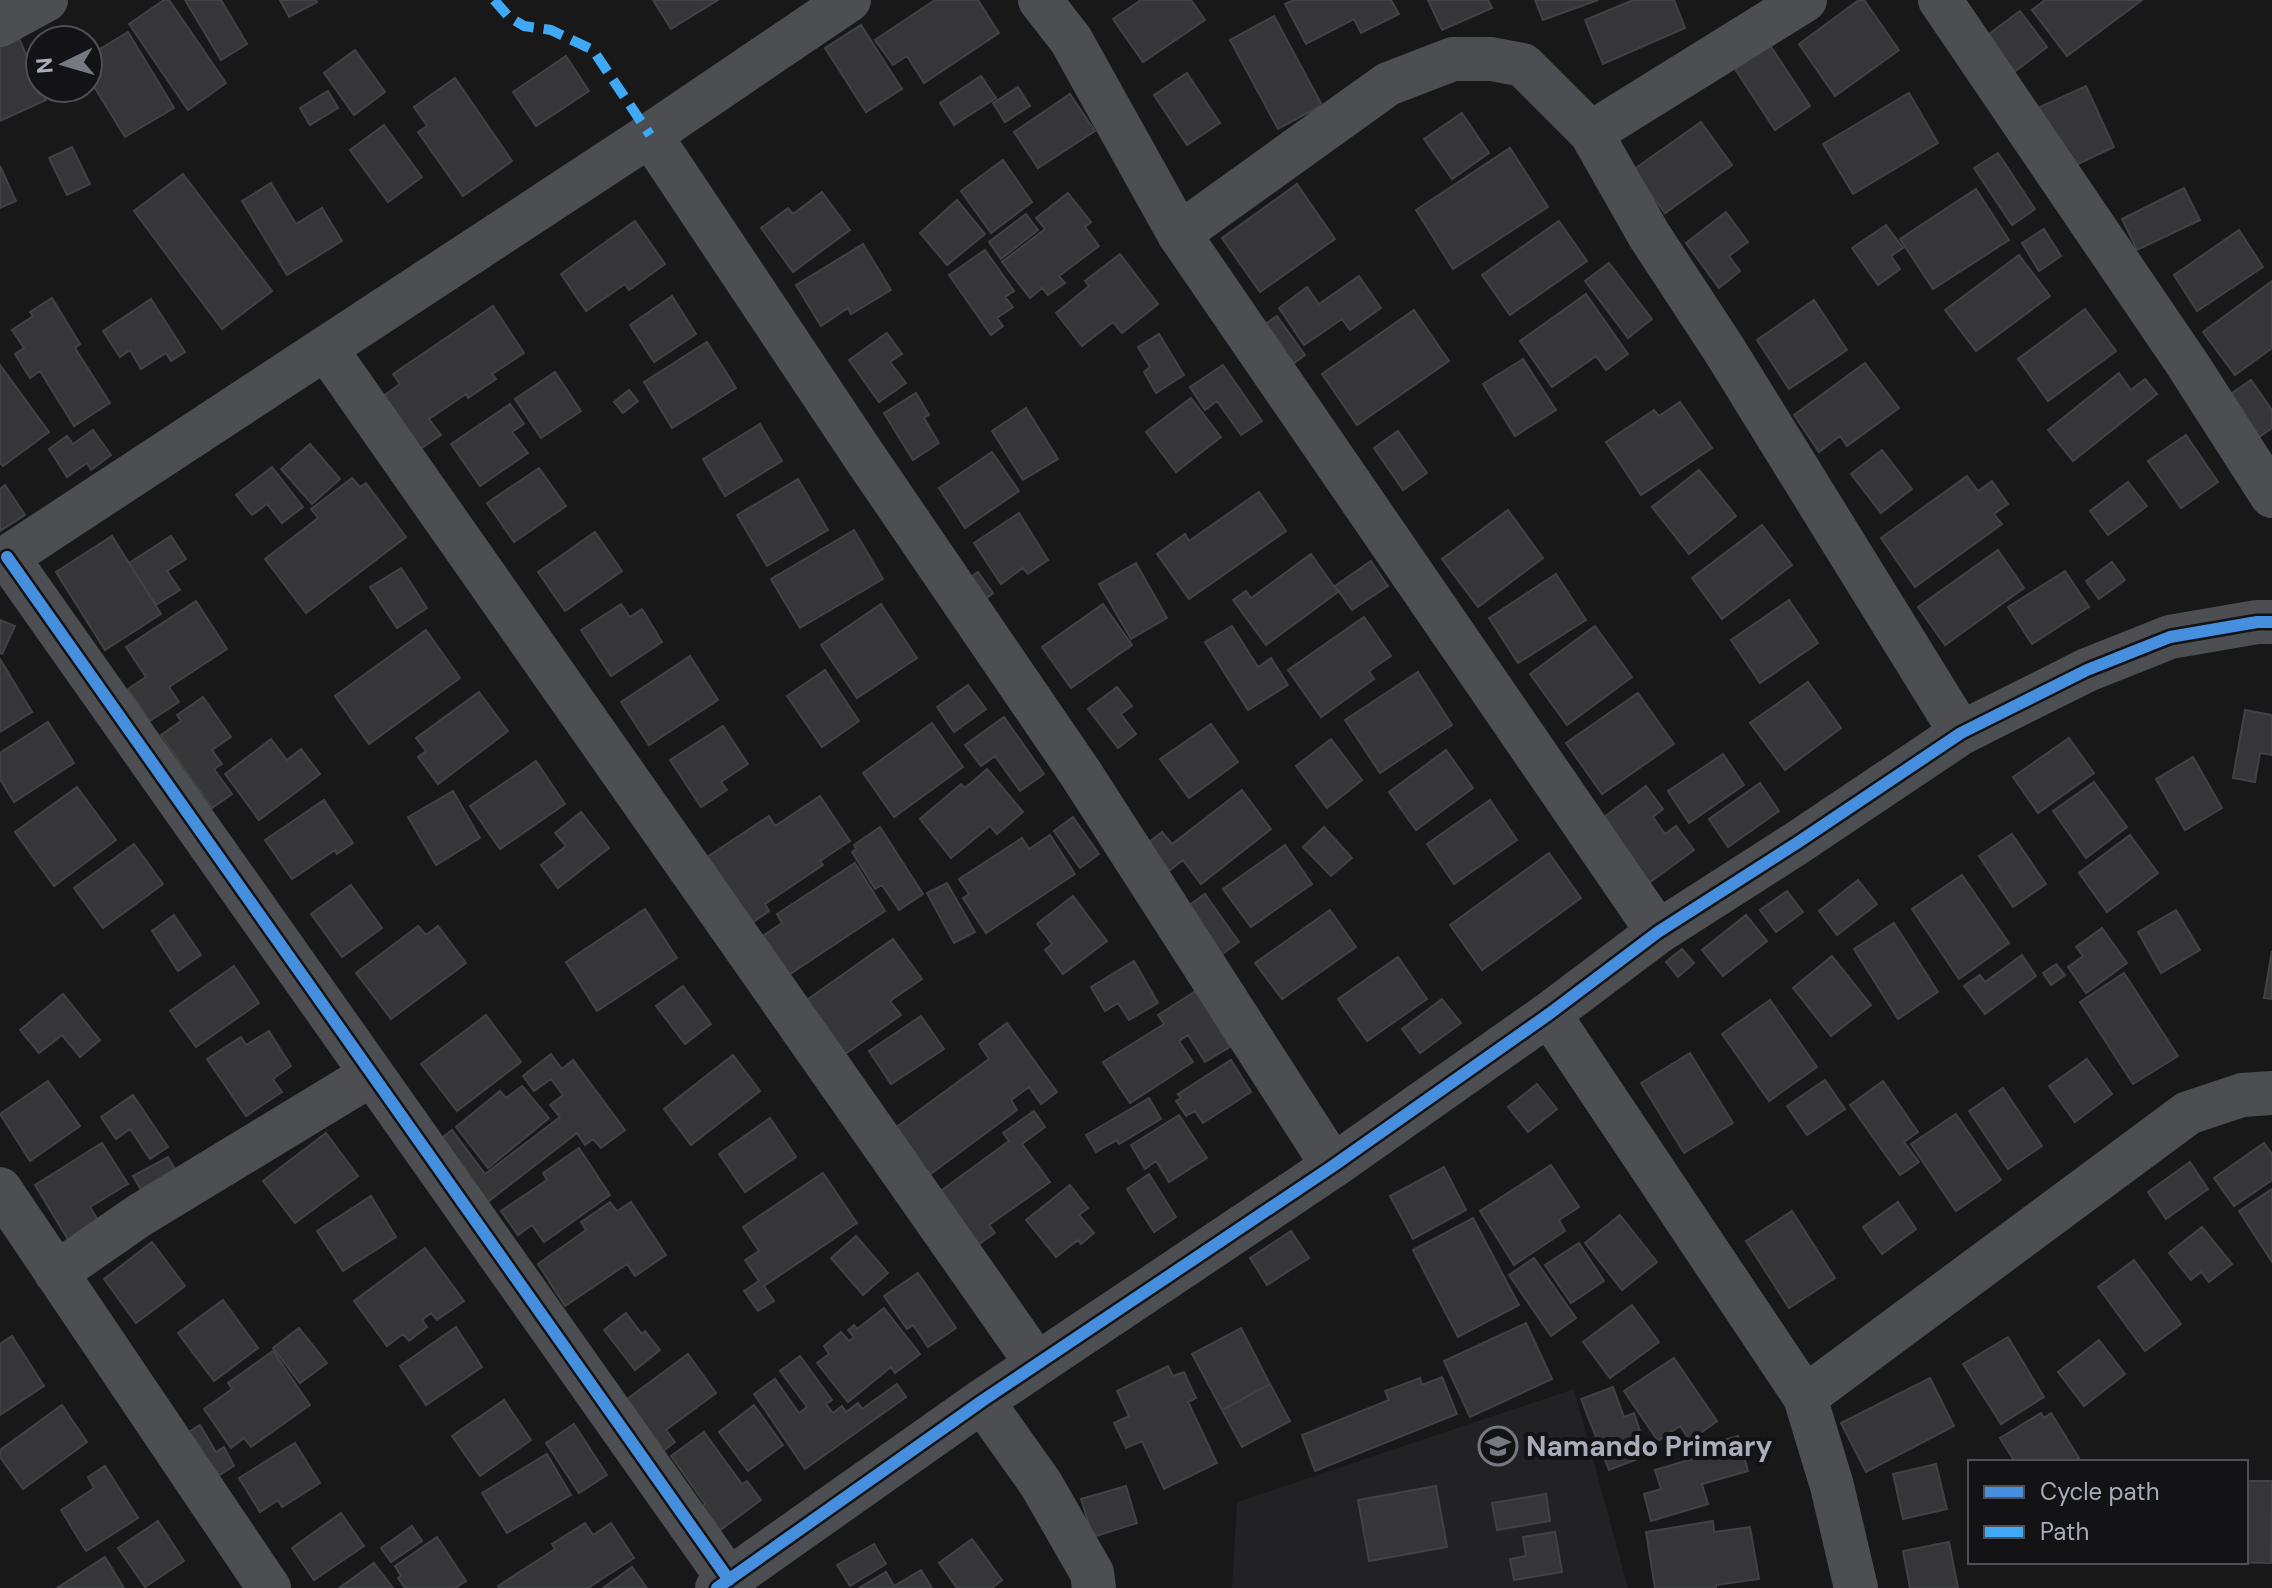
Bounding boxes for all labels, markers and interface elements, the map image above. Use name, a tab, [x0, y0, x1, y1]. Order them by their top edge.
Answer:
north arrow	[24, 24, 104, 104]
text: N	[29, 56, 60, 75]
school or university icon: Namando Primary	[1477, 1425, 1519, 1467]
place label: Namando Primary	[1526, 1428, 1772, 1465]
legend	[1968, 1460, 2248, 1564]
text: Cycle path	[2040, 1476, 2159, 1507]
text: Path	[2040, 1516, 2089, 1547]

